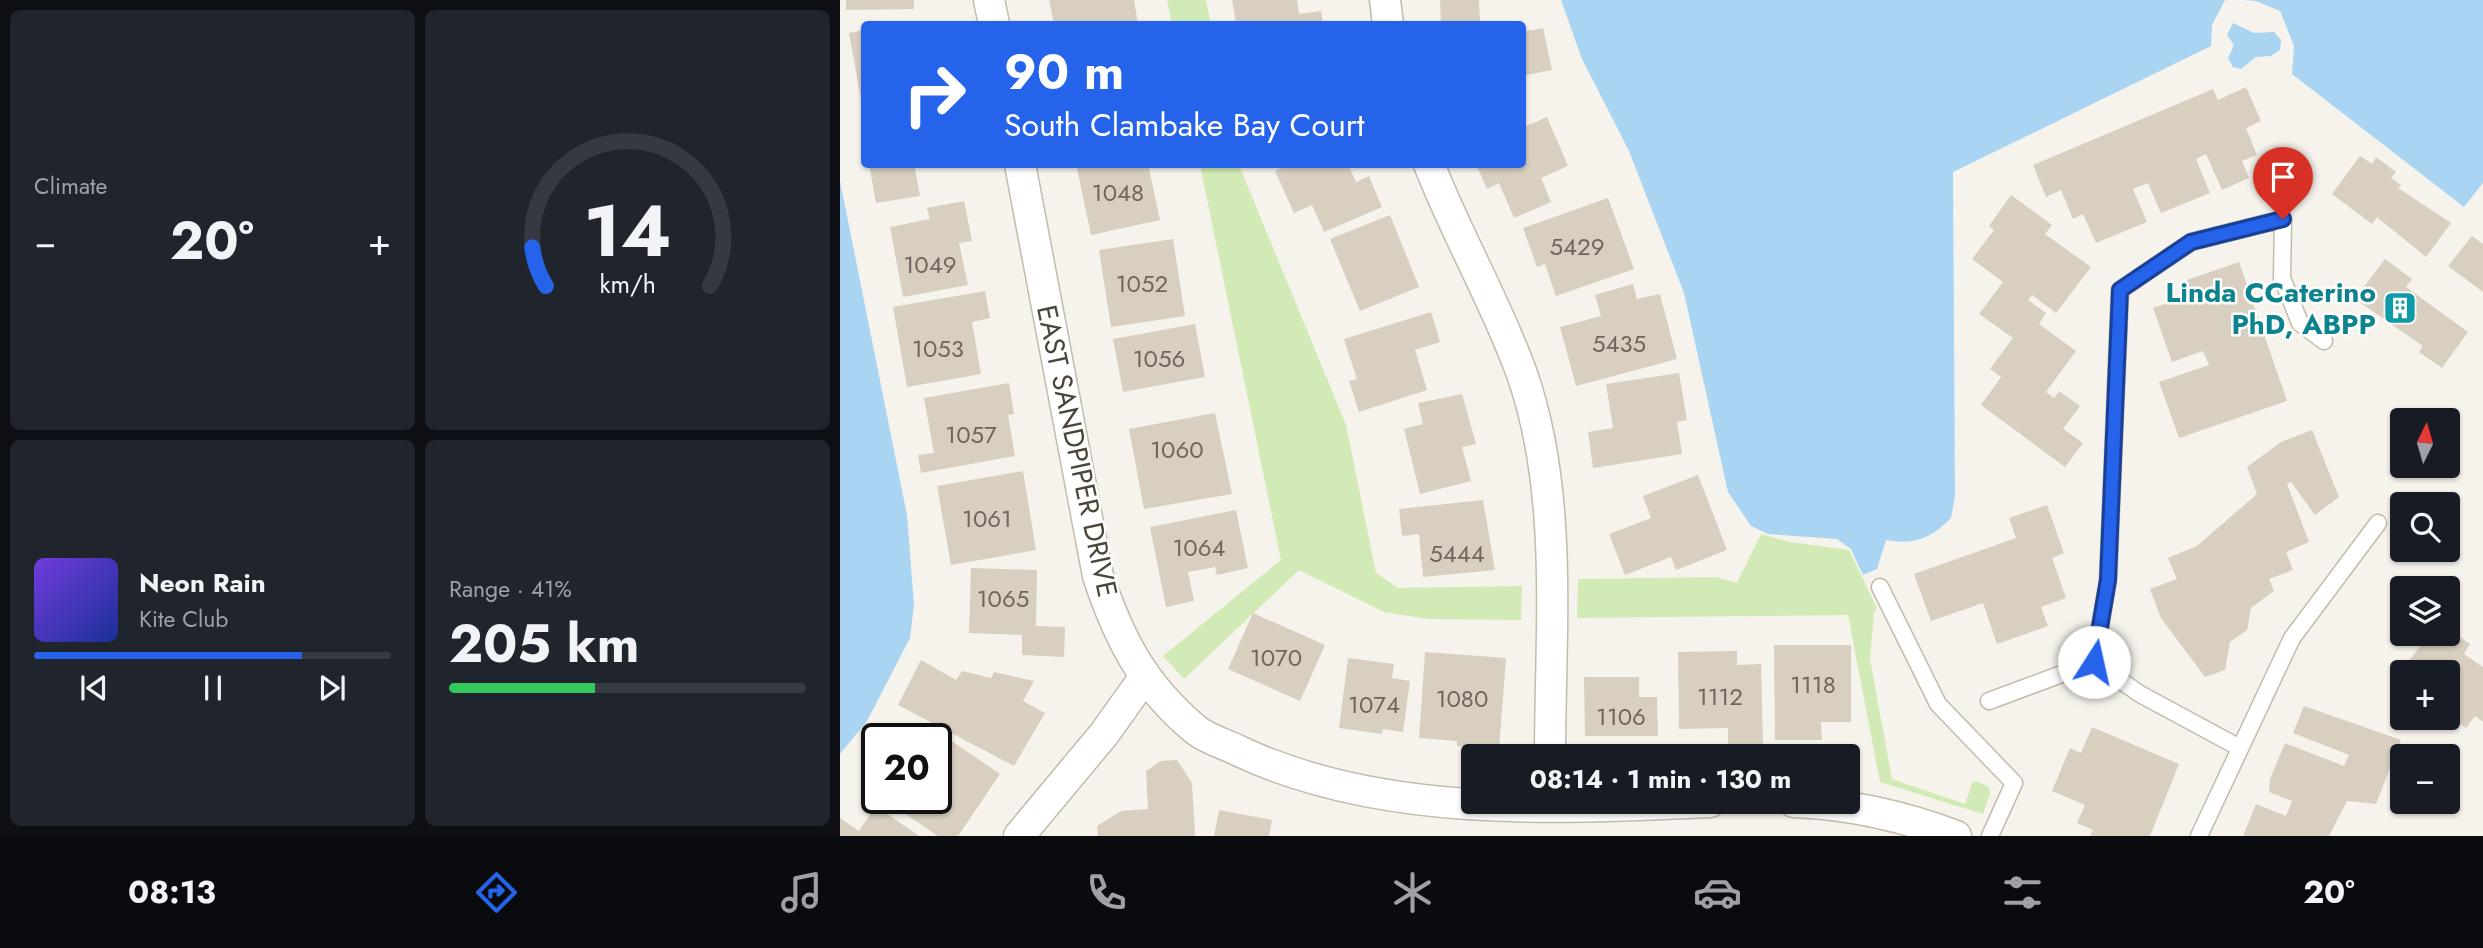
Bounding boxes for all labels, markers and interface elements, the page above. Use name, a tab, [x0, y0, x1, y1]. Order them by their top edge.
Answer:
text: 90 m	[1004, 37, 1124, 107]
icon: right	[889, 49, 980, 140]
text: South Clambake Bay Court	[1004, 102, 1364, 148]
pin	[2253, 147, 2313, 219]
icon: arrive	[2264, 158, 2302, 196]
text: Climate	[34, 169, 107, 203]
house number: 1048	[1092, 175, 1144, 210]
text: 14	[584, 178, 671, 283]
text: 20°	[170, 203, 254, 279]
text: −	[34, 214, 56, 269]
text: +	[368, 214, 391, 269]
house number: 5429	[1549, 229, 1605, 264]
house number: 1049	[903, 247, 957, 282]
text: km/h	[599, 266, 656, 302]
house number: 1052	[1116, 266, 1168, 301]
place label: Linda CCaterino PhD, ABPP	[2165, 272, 2376, 345]
building icon: Linda CCaterino PhD, ABPP	[2381, 289, 2419, 327]
street label: EAST SANDPIPER DRIVE	[1026, 301, 1128, 601]
house number: 5435	[1592, 326, 1646, 361]
house number: 1053	[912, 331, 964, 366]
house number: 1056	[1133, 341, 1185, 376]
north arrow	[2390, 408, 2460, 478]
map controls	[2390, 408, 2460, 814]
house number: 1057	[945, 417, 997, 452]
house number: 1060	[1150, 432, 1204, 467]
button: search	[2390, 492, 2460, 562]
house number: 1061	[962, 501, 1012, 536]
house number: 1064	[1172, 530, 1226, 565]
house number: 5444	[1429, 536, 1485, 571]
text: Neon Rain	[139, 564, 266, 602]
text: Range · 41%	[449, 572, 572, 606]
button: layers	[2390, 576, 2460, 646]
house number: 1065	[977, 581, 1029, 616]
text: Kite Club	[139, 602, 228, 636]
text: 205 km	[449, 606, 639, 682]
position arrow	[2057, 625, 2131, 699]
house number: 1070	[1250, 640, 1302, 675]
button: +	[2390, 660, 2460, 730]
house number: 1118	[1790, 667, 1836, 702]
icon: previous	[75, 669, 113, 707]
icon: pause	[194, 669, 232, 707]
icon: next	[313, 669, 351, 707]
house number: 1112	[1697, 679, 1743, 714]
house number: 1080	[1436, 681, 1488, 716]
house number: 1074	[1348, 687, 1400, 722]
house number: 1106	[1596, 699, 1646, 734]
speed limit sign: 20	[861, 723, 952, 814]
button: −	[2390, 744, 2460, 814]
text: 08:14 · 1 min · 130 m	[1530, 760, 1791, 798]
icon: directions	[472, 868, 521, 917]
icon: music	[777, 868, 826, 917]
icon: phone	[1082, 868, 1131, 917]
icon: climate	[1388, 868, 1437, 917]
icon: car	[1693, 868, 1742, 917]
icon: filters	[1998, 868, 2047, 917]
text: 08:13	[128, 869, 216, 915]
text: 20°	[2303, 869, 2355, 915]

